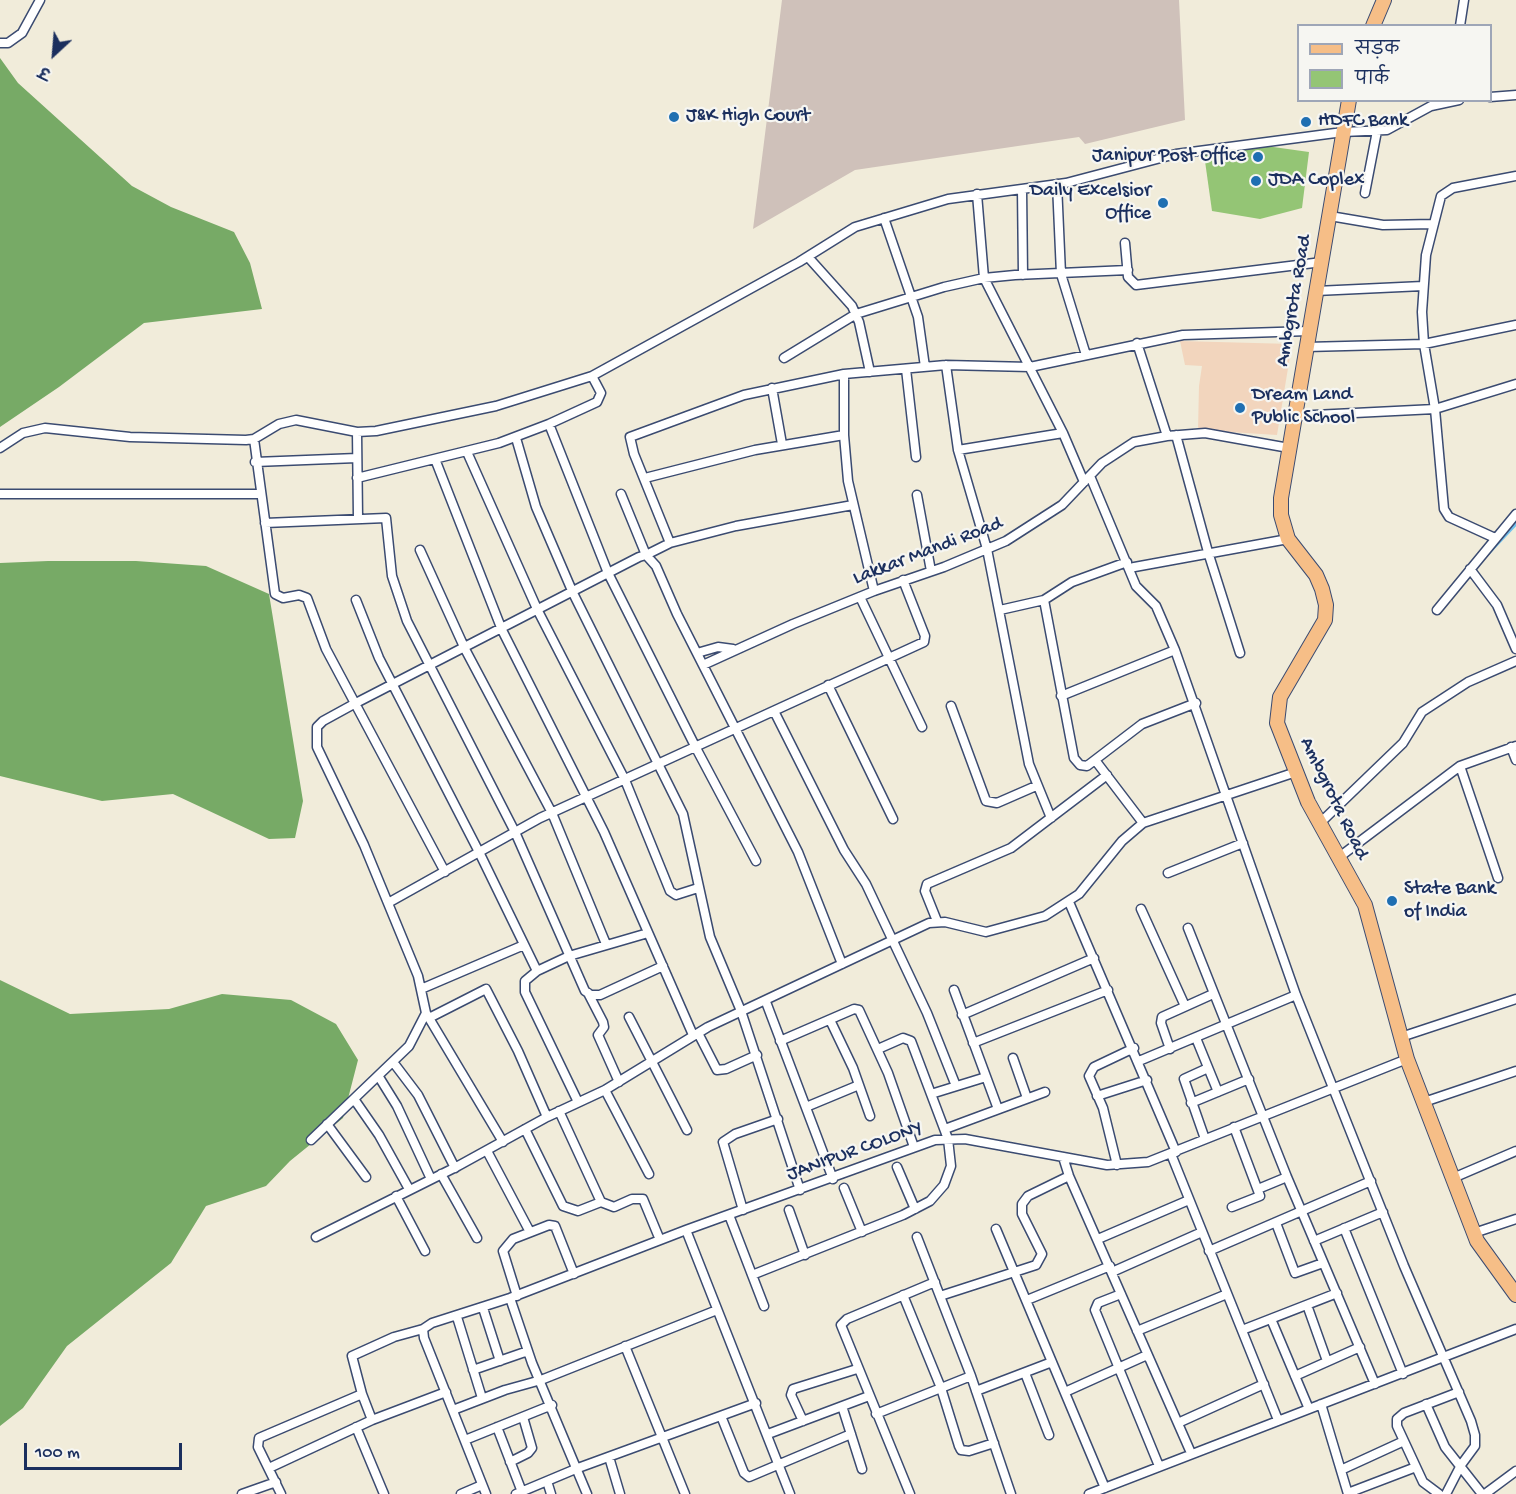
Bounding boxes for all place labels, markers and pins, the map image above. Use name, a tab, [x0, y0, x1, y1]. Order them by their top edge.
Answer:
place label: J&K High Court	[686, 105, 810, 129]
marker: J&K High Court	[667, 110, 681, 124]
place label: HDFC Bank	[1318, 110, 1408, 134]
marker: HDFC Bank	[1299, 115, 1313, 129]
place label: Janipur Post Office	[1092, 145, 1246, 169]
marker: Janipur Post Office	[1251, 150, 1265, 164]
place label: JDA Coplex	[1268, 169, 1364, 193]
marker: JDA Coplex	[1249, 174, 1263, 188]
place label: Daily Excelsior Office	[1030, 180, 1151, 227]
marker: Daily Excelsior Office	[1156, 196, 1170, 210]
place label: Dream Land Public School	[1252, 384, 1355, 431]
marker: Dream Land Public School	[1233, 401, 1247, 415]
place label: State Bank of India	[1404, 878, 1496, 925]
marker: State Bank of India	[1385, 894, 1399, 908]

